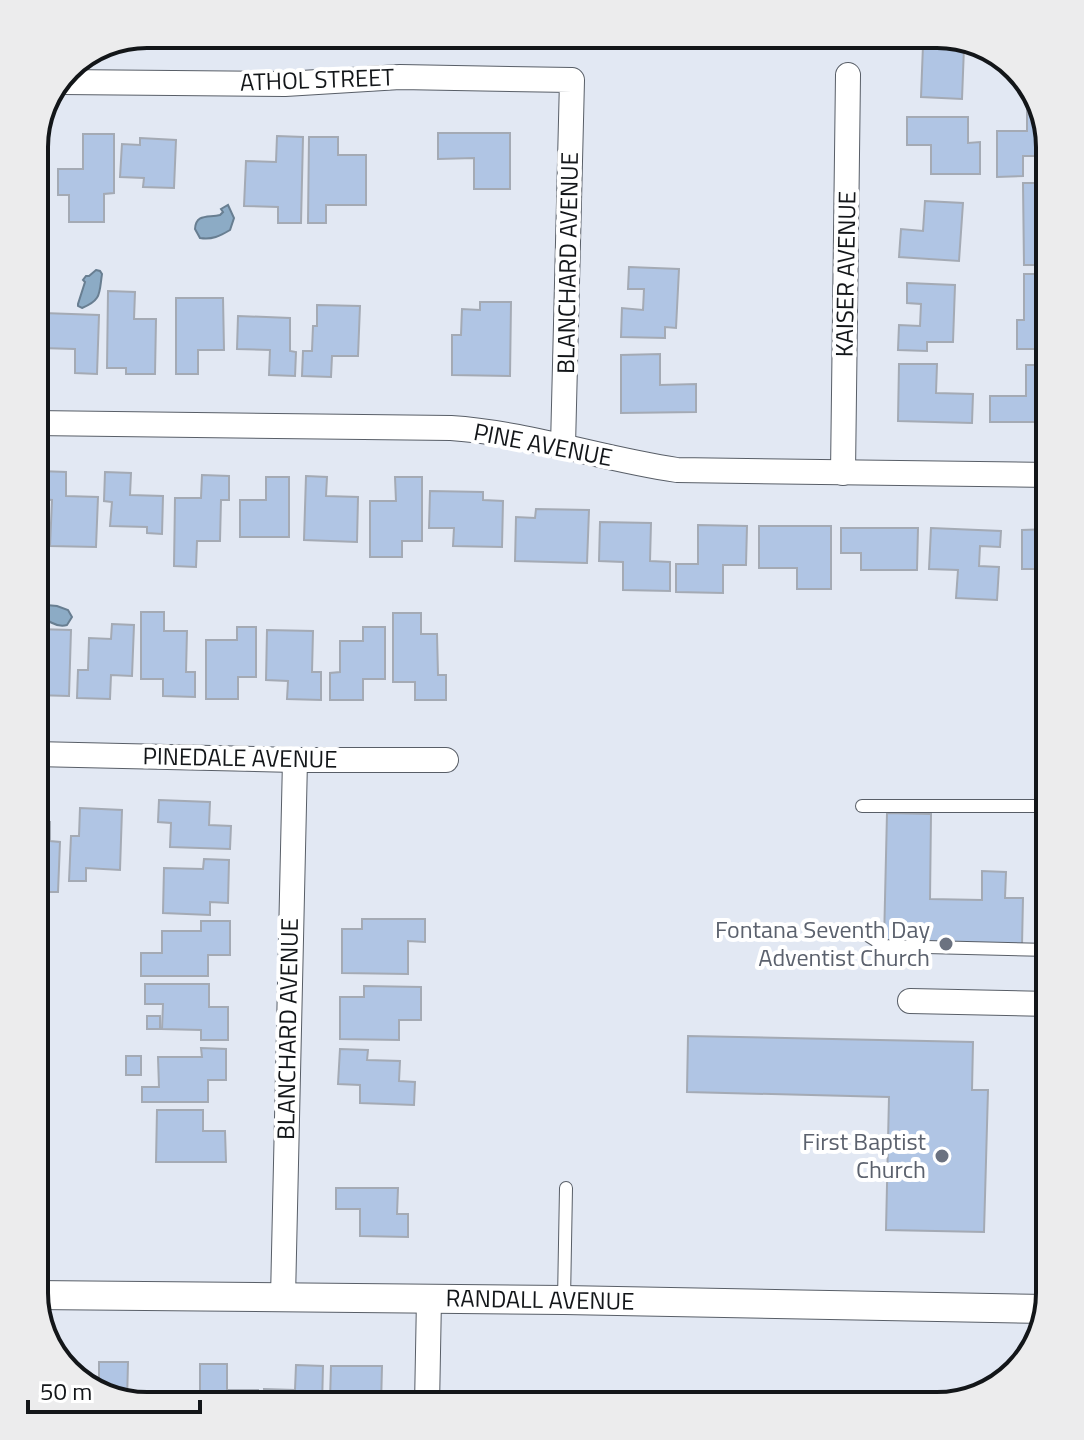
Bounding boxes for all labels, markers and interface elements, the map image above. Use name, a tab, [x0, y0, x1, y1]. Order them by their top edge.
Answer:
street label: ATHOL STREET	[239, 58, 395, 100]
street label: BLANCHARD AVENUE	[547, 152, 587, 374]
street label: KAISER AVENUE	[826, 191, 864, 357]
street label: PINE AVENUE	[471, 413, 616, 475]
street label: PINEDALE AVENUE	[142, 737, 338, 777]
place label: Fontana Seventh Day Adventist Church	[715, 911, 930, 975]
street label: BLANCHARD AVENUE	[267, 918, 307, 1140]
marker: Fontana Seventh Day Adventist Church	[937, 935, 955, 953]
place label: First Baptist Church	[802, 1123, 927, 1187]
marker: First Baptist Church	[933, 1147, 951, 1165]
street label: RANDALL AVENUE	[445, 1279, 635, 1319]
scale bar	[28, 1364, 200, 1414]
text: 50 m	[40, 1373, 92, 1409]

